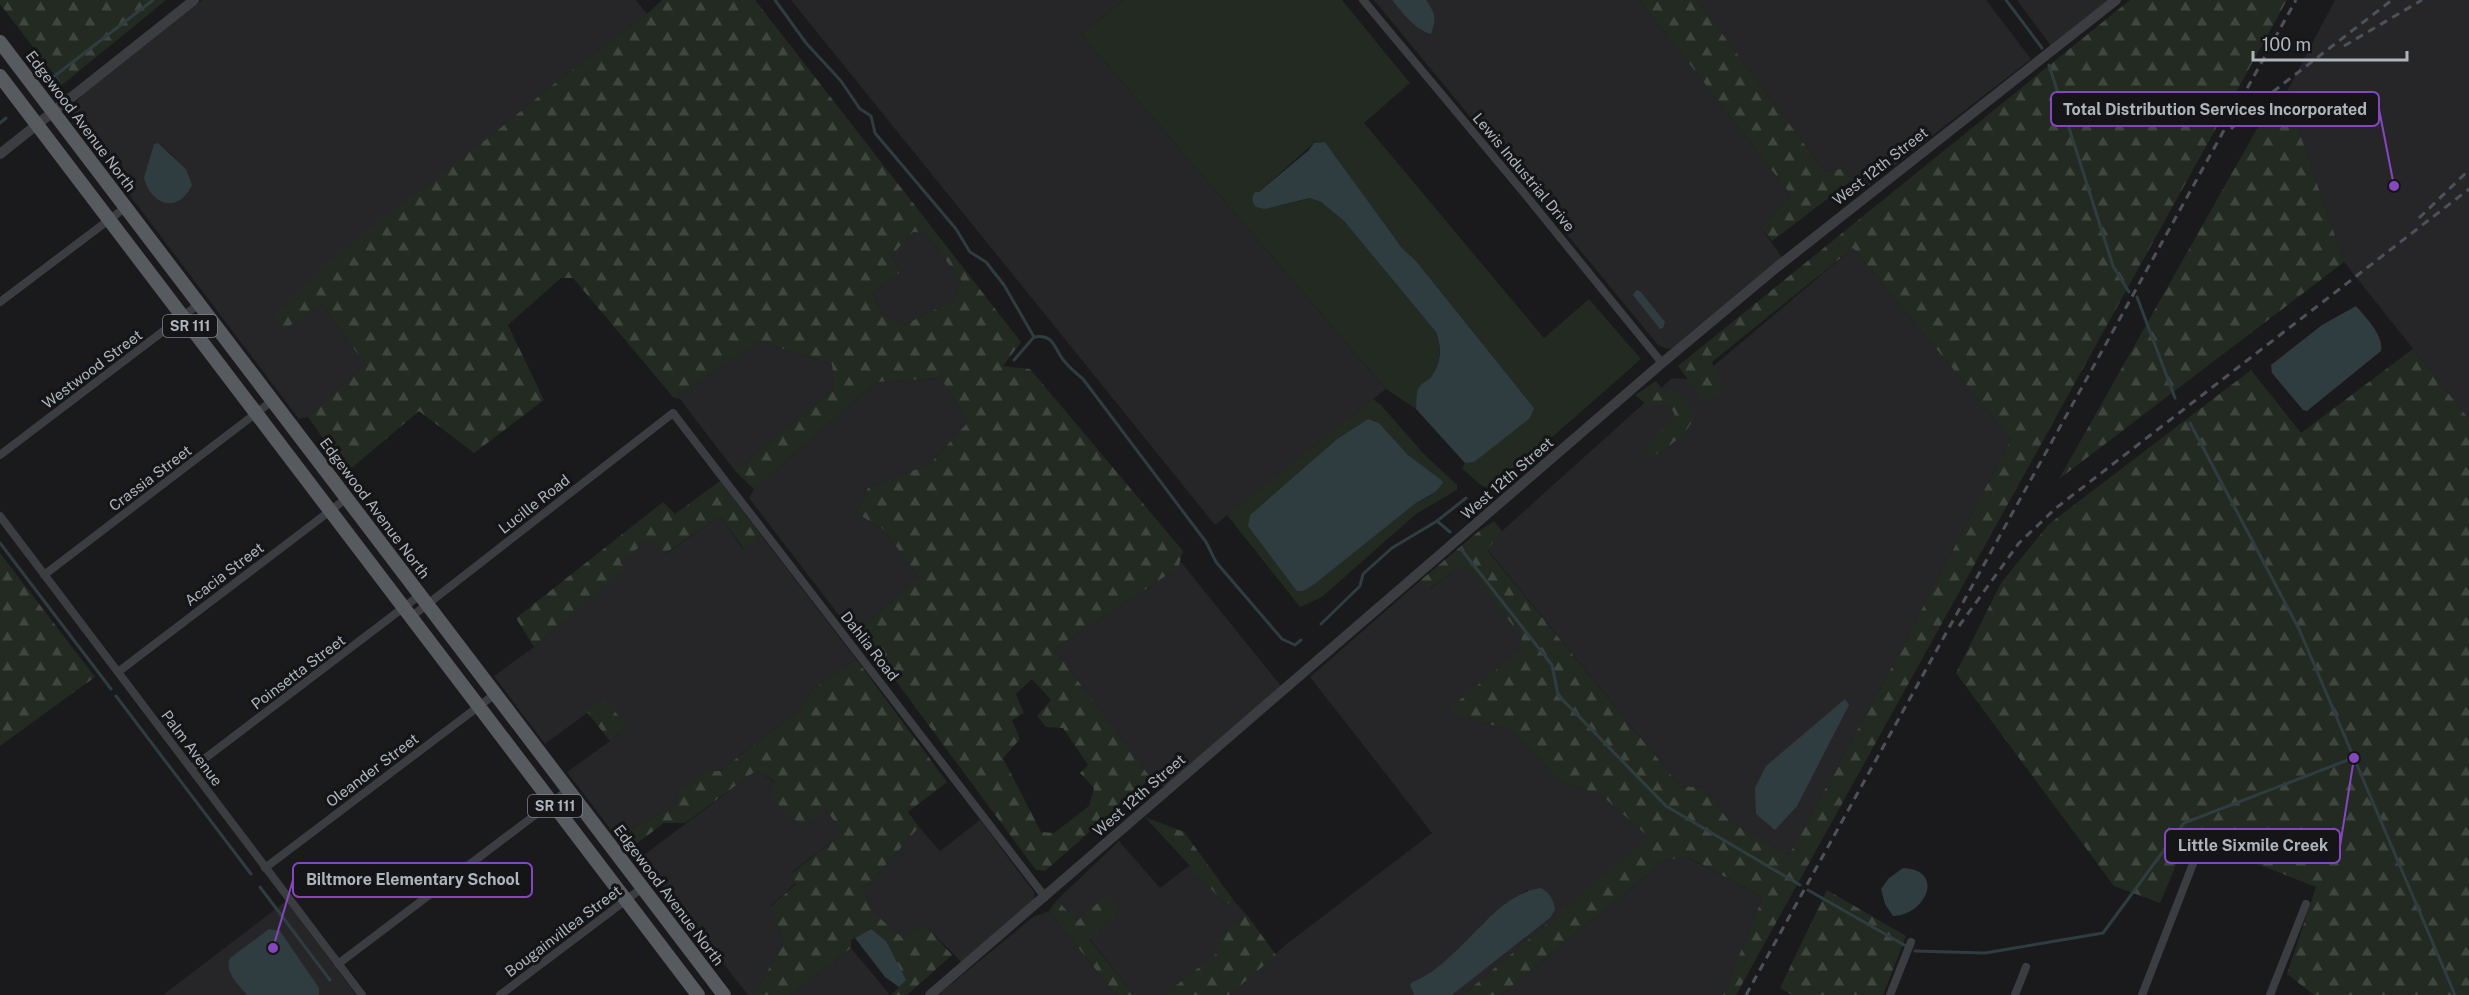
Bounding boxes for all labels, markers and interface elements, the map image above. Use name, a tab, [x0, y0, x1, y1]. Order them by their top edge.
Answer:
scale bar	[2253, 24, 2408, 62]
text: 100 m	[2262, 34, 2311, 55]
street label: Edgewood Avenue North	[23, 47, 139, 195]
callout: Total Distribution Services Incorporated	[2051, 92, 2379, 126]
text: Total Distribution Services Incorporated	[2063, 100, 2367, 119]
street label: Lewis Industrial Drive	[1470, 109, 1578, 235]
street label: West 12th Street	[1829, 124, 1931, 208]
road number: SR 111	[163, 315, 217, 337]
street label: Westwood Street	[39, 326, 145, 412]
street label: West 12th Street	[1458, 433, 1556, 522]
street label: Edgewood Avenue North	[317, 434, 433, 582]
street label: Crassia Street	[105, 441, 195, 515]
street label: Lucille Road	[495, 471, 573, 537]
street label: Acacia Street	[181, 539, 267, 609]
street label: Dahlia Road	[838, 608, 902, 684]
street label: Poinsetta Street	[248, 631, 348, 713]
street label: Palm Avenue	[158, 707, 226, 789]
street label: Oleander Street	[322, 730, 422, 810]
street label: West 12th Street	[1090, 750, 1188, 839]
road number: SR 111	[528, 795, 582, 817]
street label: Edgewood Avenue North	[611, 821, 727, 969]
callout: Little Sixmile Creek	[2165, 829, 2340, 863]
text: Little Sixmile Creek	[2178, 836, 2328, 855]
callout: Biltmore Elementary School	[293, 863, 532, 897]
text: Biltmore Elementary School	[306, 870, 520, 889]
street label: Bougainvillea Street	[502, 882, 625, 980]

